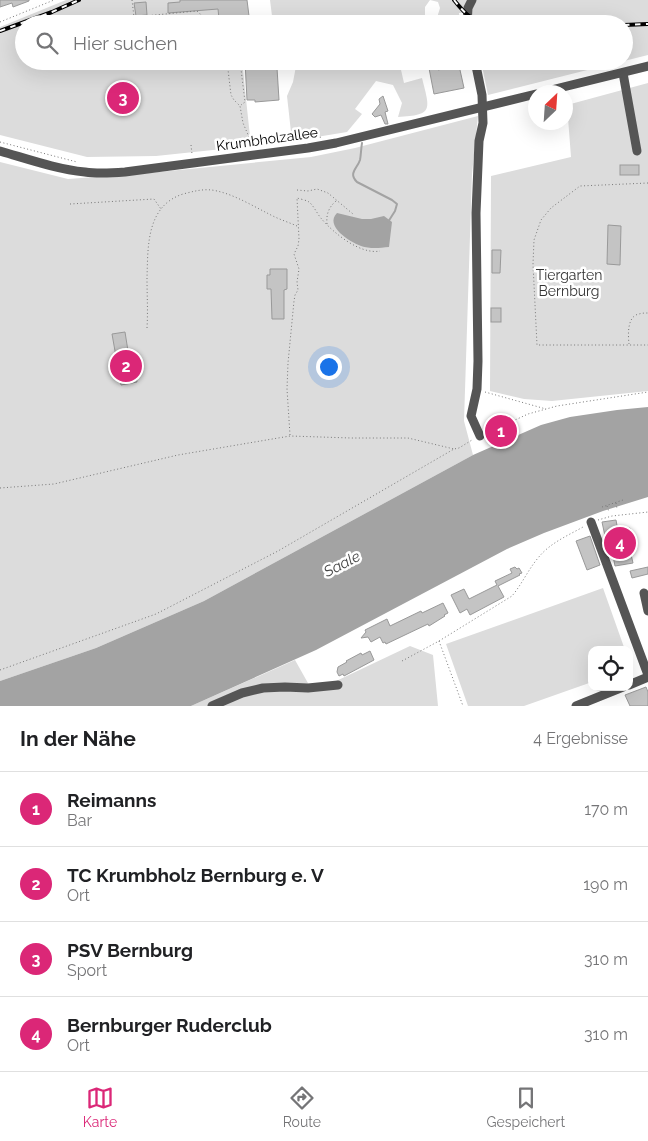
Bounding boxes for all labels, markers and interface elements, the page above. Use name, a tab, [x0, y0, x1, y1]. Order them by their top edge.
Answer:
search box	[15, 15, 633, 70]
icon: search	[33, 29, 61, 57]
text: Hier suchen	[73, 32, 178, 54]
pin: 3	[107, 79, 139, 117]
north arrow	[528, 85, 573, 130]
street label: Krumbholzallee	[215, 124, 319, 154]
park label: Tiergarten Bernburg	[536, 267, 602, 299]
pin: 2	[110, 347, 142, 385]
your location	[316, 354, 342, 380]
pin: 1	[485, 412, 517, 450]
pin: 4	[604, 524, 636, 562]
water label: Saale	[320, 547, 363, 581]
map controls	[588, 646, 633, 691]
button: locate	[588, 646, 633, 691]
text: In der Nähe	[20, 726, 136, 751]
text: 4 Ergebnisse	[533, 729, 628, 748]
text: Reimanns	[67, 789, 156, 811]
text: 1	[32, 800, 40, 819]
text: 170 m	[584, 800, 628, 819]
text: Bar	[67, 811, 92, 830]
text: TC Krumbholz Bernburg e. V	[67, 864, 324, 886]
text: 2	[31, 875, 41, 894]
text: 190 m	[583, 875, 628, 894]
text: Ort	[67, 886, 90, 905]
text: PSV Bernburg	[67, 939, 193, 961]
text: 3	[32, 950, 40, 969]
text: 310 m	[584, 950, 628, 969]
text: Sport	[67, 961, 107, 980]
text: Bernburger Ruderclub	[67, 1014, 272, 1036]
text: 4	[31, 1025, 41, 1044]
text: 310 m	[584, 1025, 628, 1044]
text: Ort	[67, 1036, 90, 1055]
tab: Karte	[83, 1084, 117, 1130]
tab: Route	[283, 1084, 321, 1130]
tab: Gespeichert	[487, 1084, 565, 1130]

